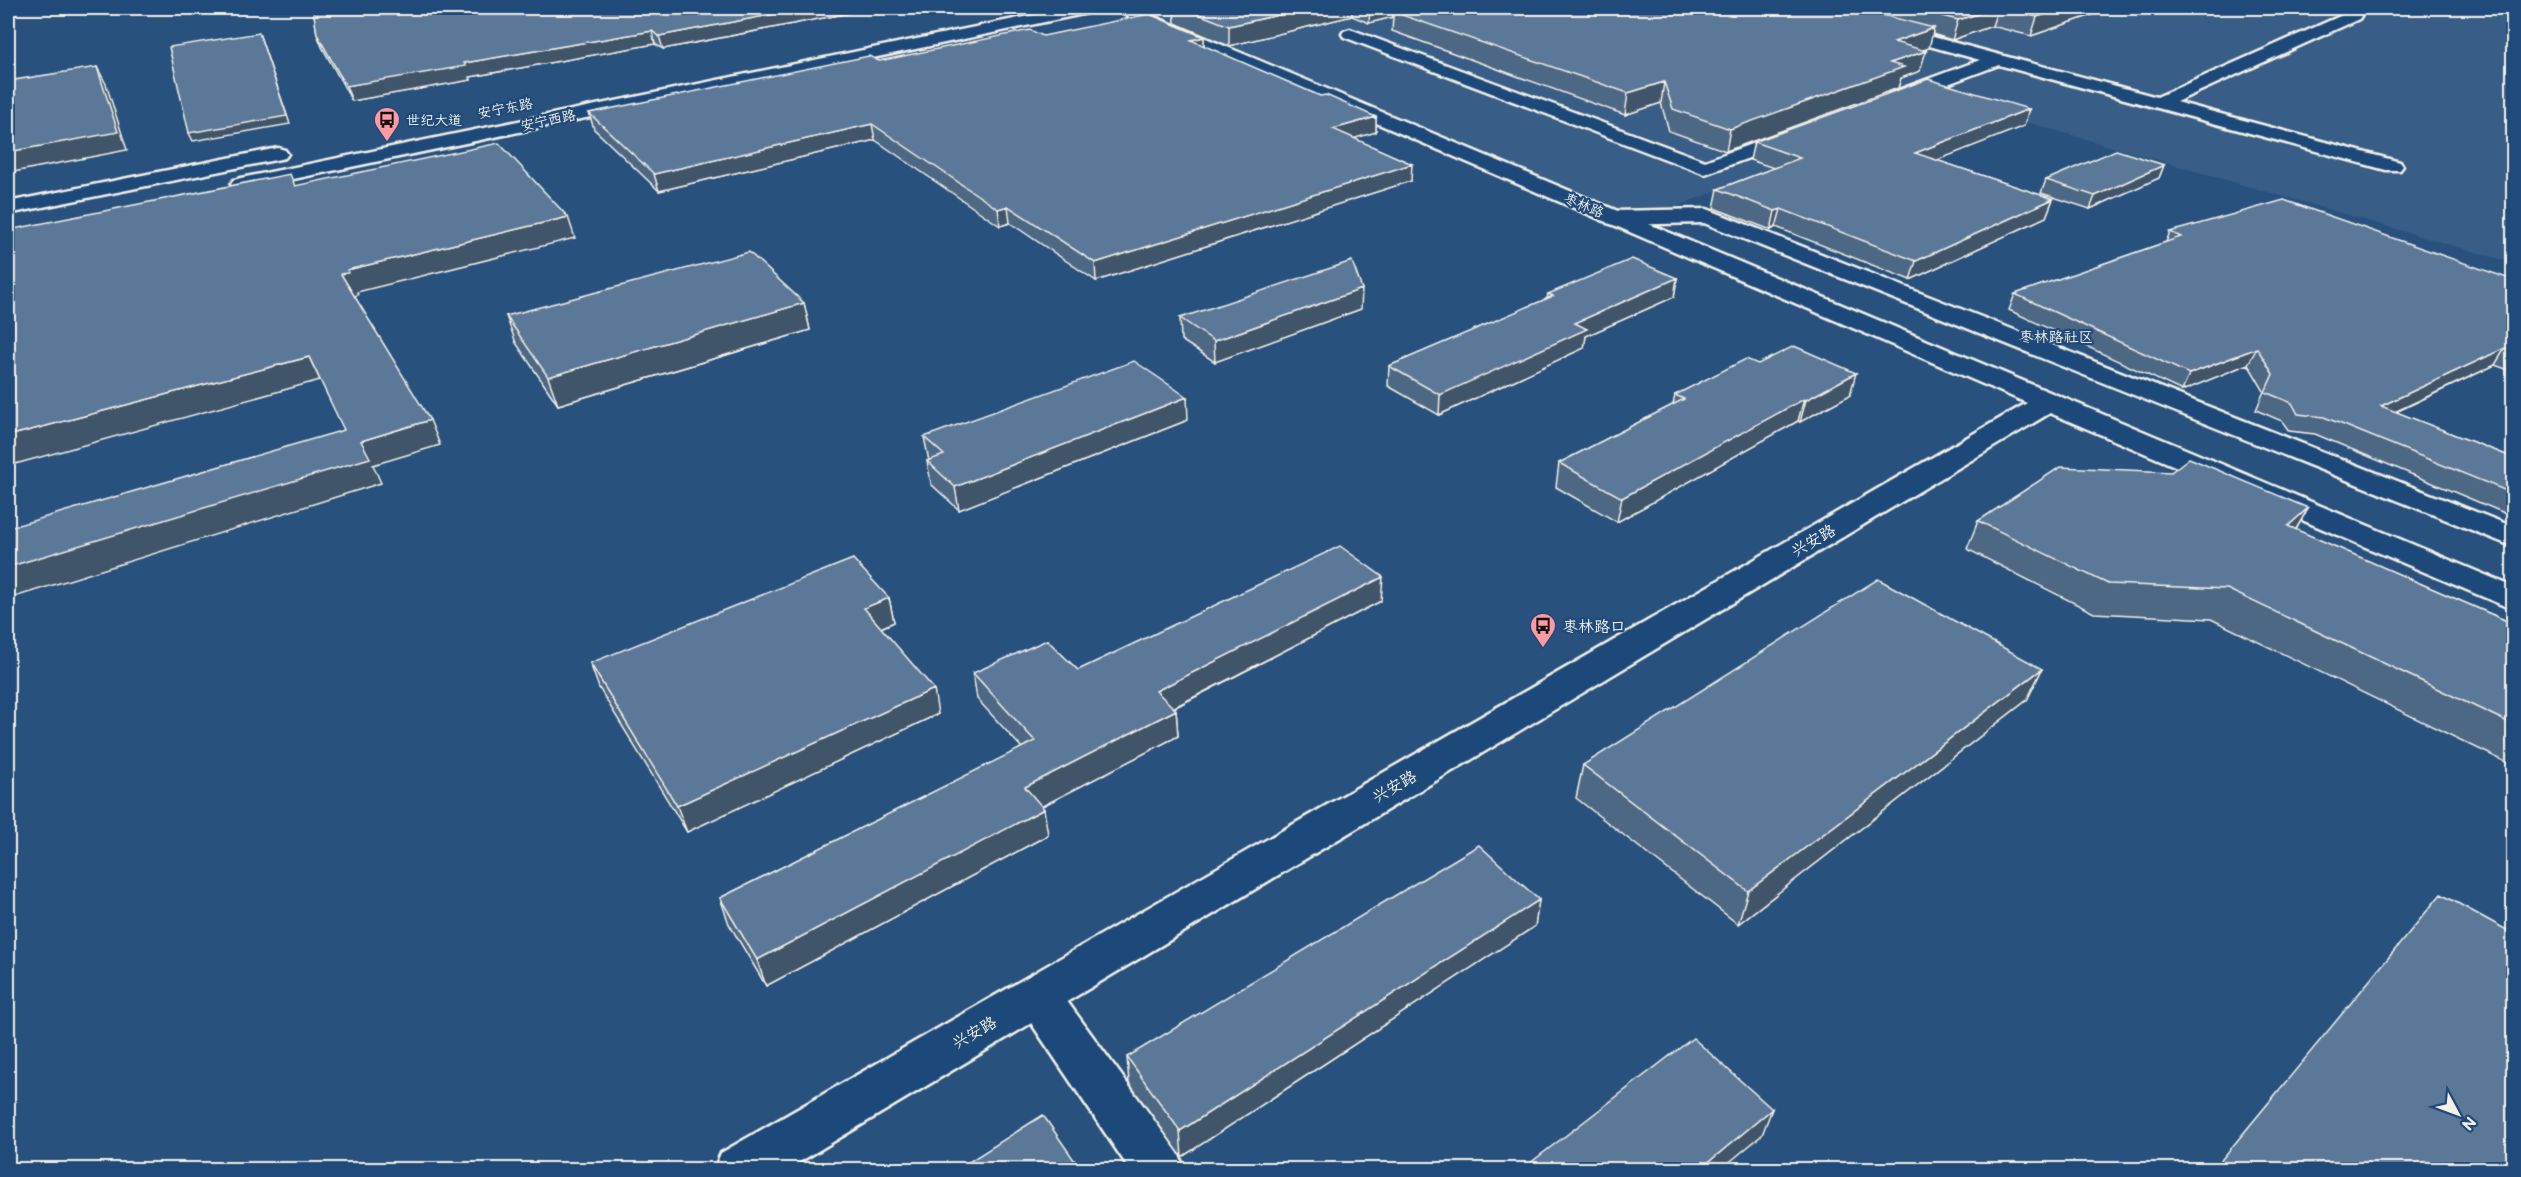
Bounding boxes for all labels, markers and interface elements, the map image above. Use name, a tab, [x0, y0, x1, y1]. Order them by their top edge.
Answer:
street label: 安宁东路	[476, 95, 534, 122]
bus stop icon: 世纪大道	[372, 105, 402, 143]
street label: 安宁西路	[519, 106, 577, 135]
place label: 世纪大道	[406, 112, 462, 129]
street label: 枣林路	[1561, 189, 1606, 221]
district label: 枣林路社区	[2018, 328, 2094, 347]
street label: 兴安路	[1788, 521, 1839, 562]
bus stop icon: 枣林路口	[1528, 611, 1558, 649]
place label: 枣林路口	[1562, 618, 1626, 637]
street label: 兴安路	[1369, 767, 1420, 808]
street label: 兴安路	[949, 1013, 1000, 1054]
north arrow	[2428, 1084, 2488, 1144]
text: N	[2457, 1112, 2479, 1134]

